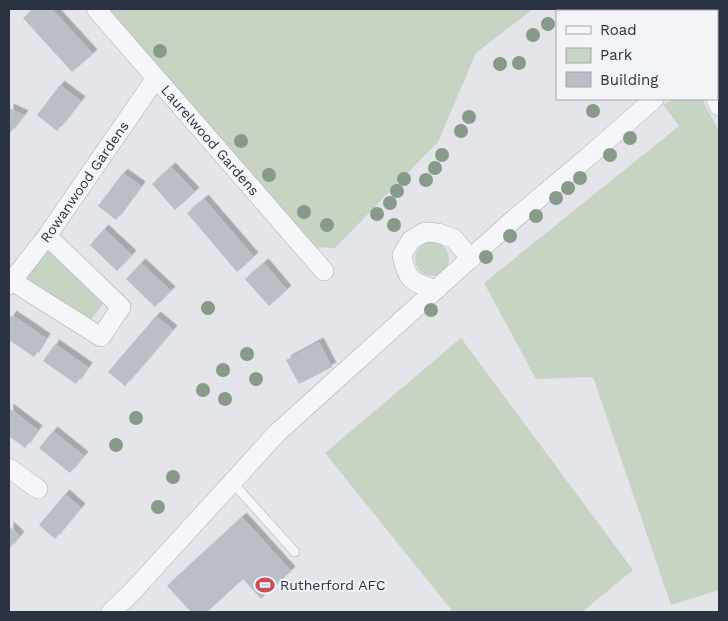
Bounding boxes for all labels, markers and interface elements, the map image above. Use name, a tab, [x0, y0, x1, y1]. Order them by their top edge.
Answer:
legend	[556, 10, 718, 100]
text: Road	[600, 21, 637, 39]
text: Park	[600, 46, 633, 64]
text: Building	[600, 71, 658, 89]
street label: Laurelwood Gardens	[158, 82, 263, 199]
street label: Rowanwood Gardens	[37, 118, 132, 246]
sports icon: Rutherford AFC	[254, 574, 276, 596]
place label: Rutherford AFC	[280, 577, 386, 593]

